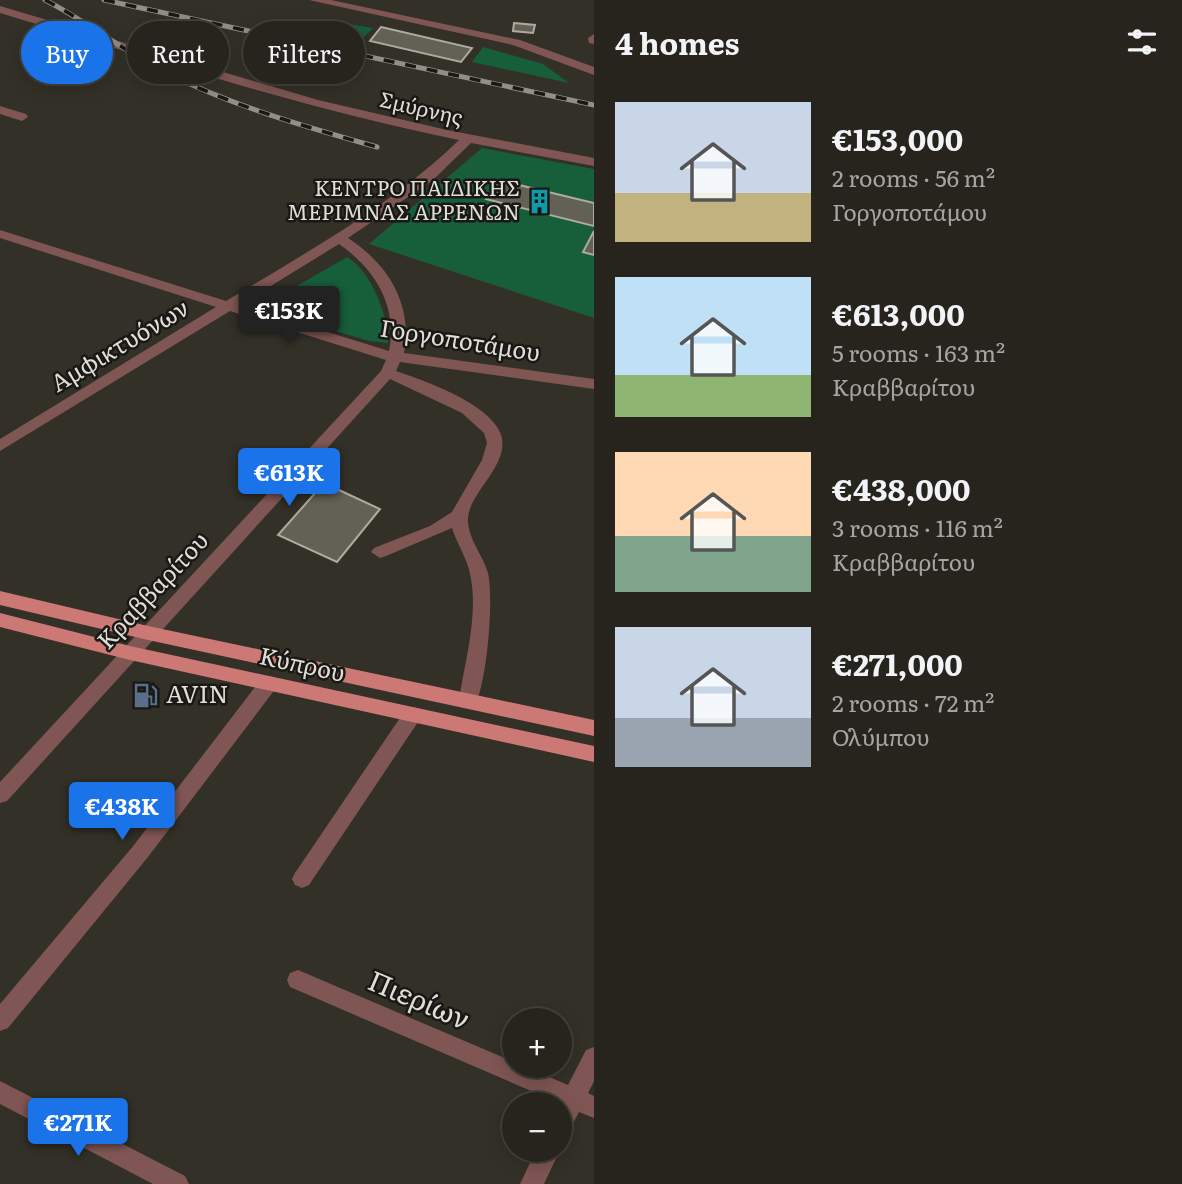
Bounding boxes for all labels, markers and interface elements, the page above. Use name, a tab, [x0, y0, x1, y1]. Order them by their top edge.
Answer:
text: 4 homes	[615, 20, 740, 64]
chip: Buy	[21, 21, 113, 84]
chip: Rent	[127, 21, 229, 84]
chip: Filters	[243, 21, 365, 84]
icon: filters	[1123, 23, 1161, 61]
street label: Σμύρνης	[377, 82, 466, 131]
text: €153,000	[832, 116, 963, 160]
icon: home	[671, 130, 755, 214]
text: 2 rooms · 56 m²	[832, 160, 995, 194]
place label: ΚΕΝΤΡΟ ΠΑΙΔΙΚΗΣ ΜΕΡΙΜΝΑΣ ΑΡΡΕΝΩΝ	[287, 171, 520, 226]
building icon: ΚΕΝΤΡΟ ΠΑΙΔΙΚΗΣ ΜΕΡΙΜΝΑΣ ΑΡΡΕΝΩΝ	[526, 187, 554, 215]
text: Γοργοποτάμου	[832, 194, 987, 228]
pin: €153K	[240, 286, 338, 346]
street label: Αμφικτυόνων	[43, 289, 194, 399]
text: €613,000	[832, 291, 965, 335]
text: €153K	[255, 292, 323, 326]
icon: home	[671, 305, 755, 389]
street label: Γοργοποτάμου	[378, 309, 543, 368]
text: 5 rooms · 163 m²	[832, 335, 1005, 369]
text: Κραββαρίτου	[832, 369, 975, 403]
pin: €613K	[240, 448, 338, 508]
text: €613K	[254, 454, 324, 488]
text: €438,000	[832, 466, 971, 510]
icon: home	[671, 480, 755, 564]
text: 3 rooms · 116 m²	[832, 510, 1003, 544]
street label: Κραββαρίτου	[87, 523, 215, 656]
text: Κραββαρίτου	[832, 544, 975, 578]
street label: Κύπρου	[256, 636, 349, 689]
text: €271,000	[832, 641, 963, 685]
icon: home	[671, 655, 755, 739]
place label: AVIN	[166, 675, 229, 710]
fuel station icon: AVIN	[132, 681, 160, 709]
text: 2 rooms · 72 m²	[832, 685, 994, 719]
text: Ολύμπου	[832, 719, 929, 753]
pin: €438K	[73, 782, 171, 842]
text: €438K	[85, 788, 159, 822]
street label: Πιερίων	[362, 958, 477, 1038]
map controls	[502, 1008, 572, 1162]
button: +	[502, 1008, 572, 1078]
button: −	[502, 1092, 572, 1162]
pin: €271K	[29, 1098, 127, 1158]
text: €271K	[44, 1104, 112, 1138]

